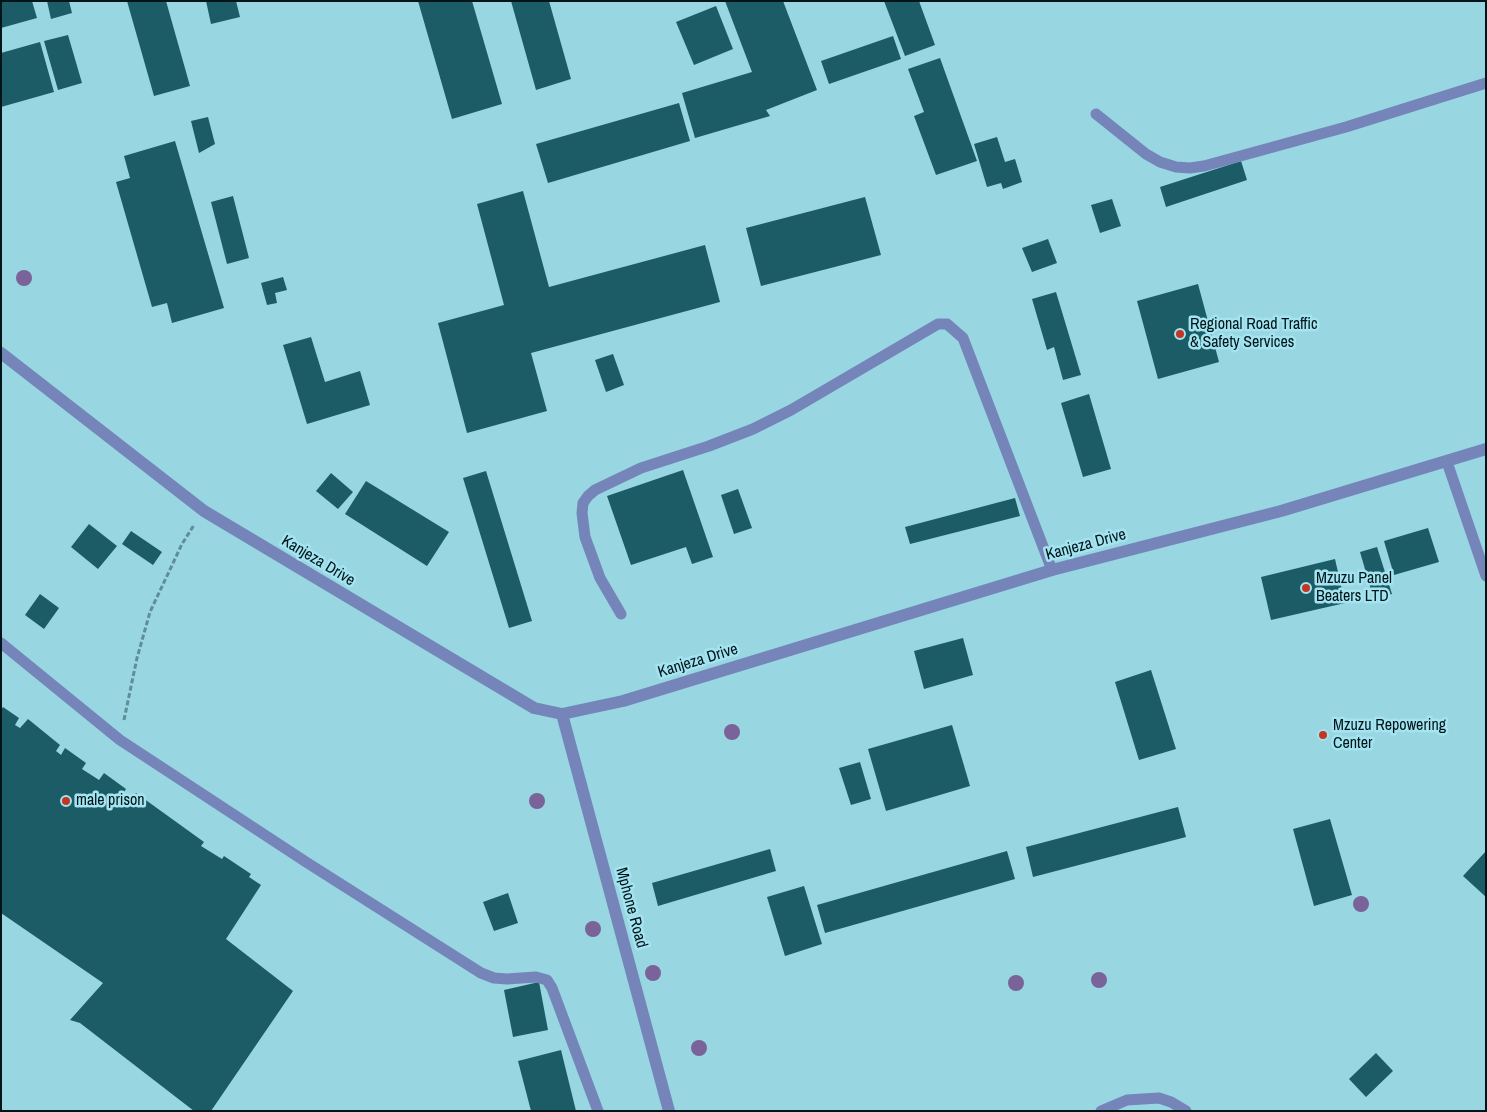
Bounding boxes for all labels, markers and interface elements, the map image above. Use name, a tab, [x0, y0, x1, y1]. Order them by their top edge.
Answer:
place label: Regional Road Traffic & Safety Services	[1190, 315, 1318, 353]
marker: Regional Road Traffic & Safety Services	[1174, 328, 1186, 340]
street label: Kanjeza Drive	[1044, 525, 1128, 565]
street label: Kanjeza Drive	[278, 532, 358, 590]
place label: Mzuzu Panel Beaters LTD	[1316, 569, 1392, 607]
marker: Mzuzu Panel Beaters LTD	[1300, 582, 1312, 594]
street label: Kanjeza Drive	[656, 640, 740, 682]
place label: Mzuzu Repowering Center	[1333, 716, 1446, 754]
marker: Mzuzu Repowering Center	[1317, 729, 1329, 741]
place label: male prison	[76, 791, 145, 811]
marker: male prison	[60, 795, 72, 807]
street label: Mphone Road	[611, 866, 651, 950]

